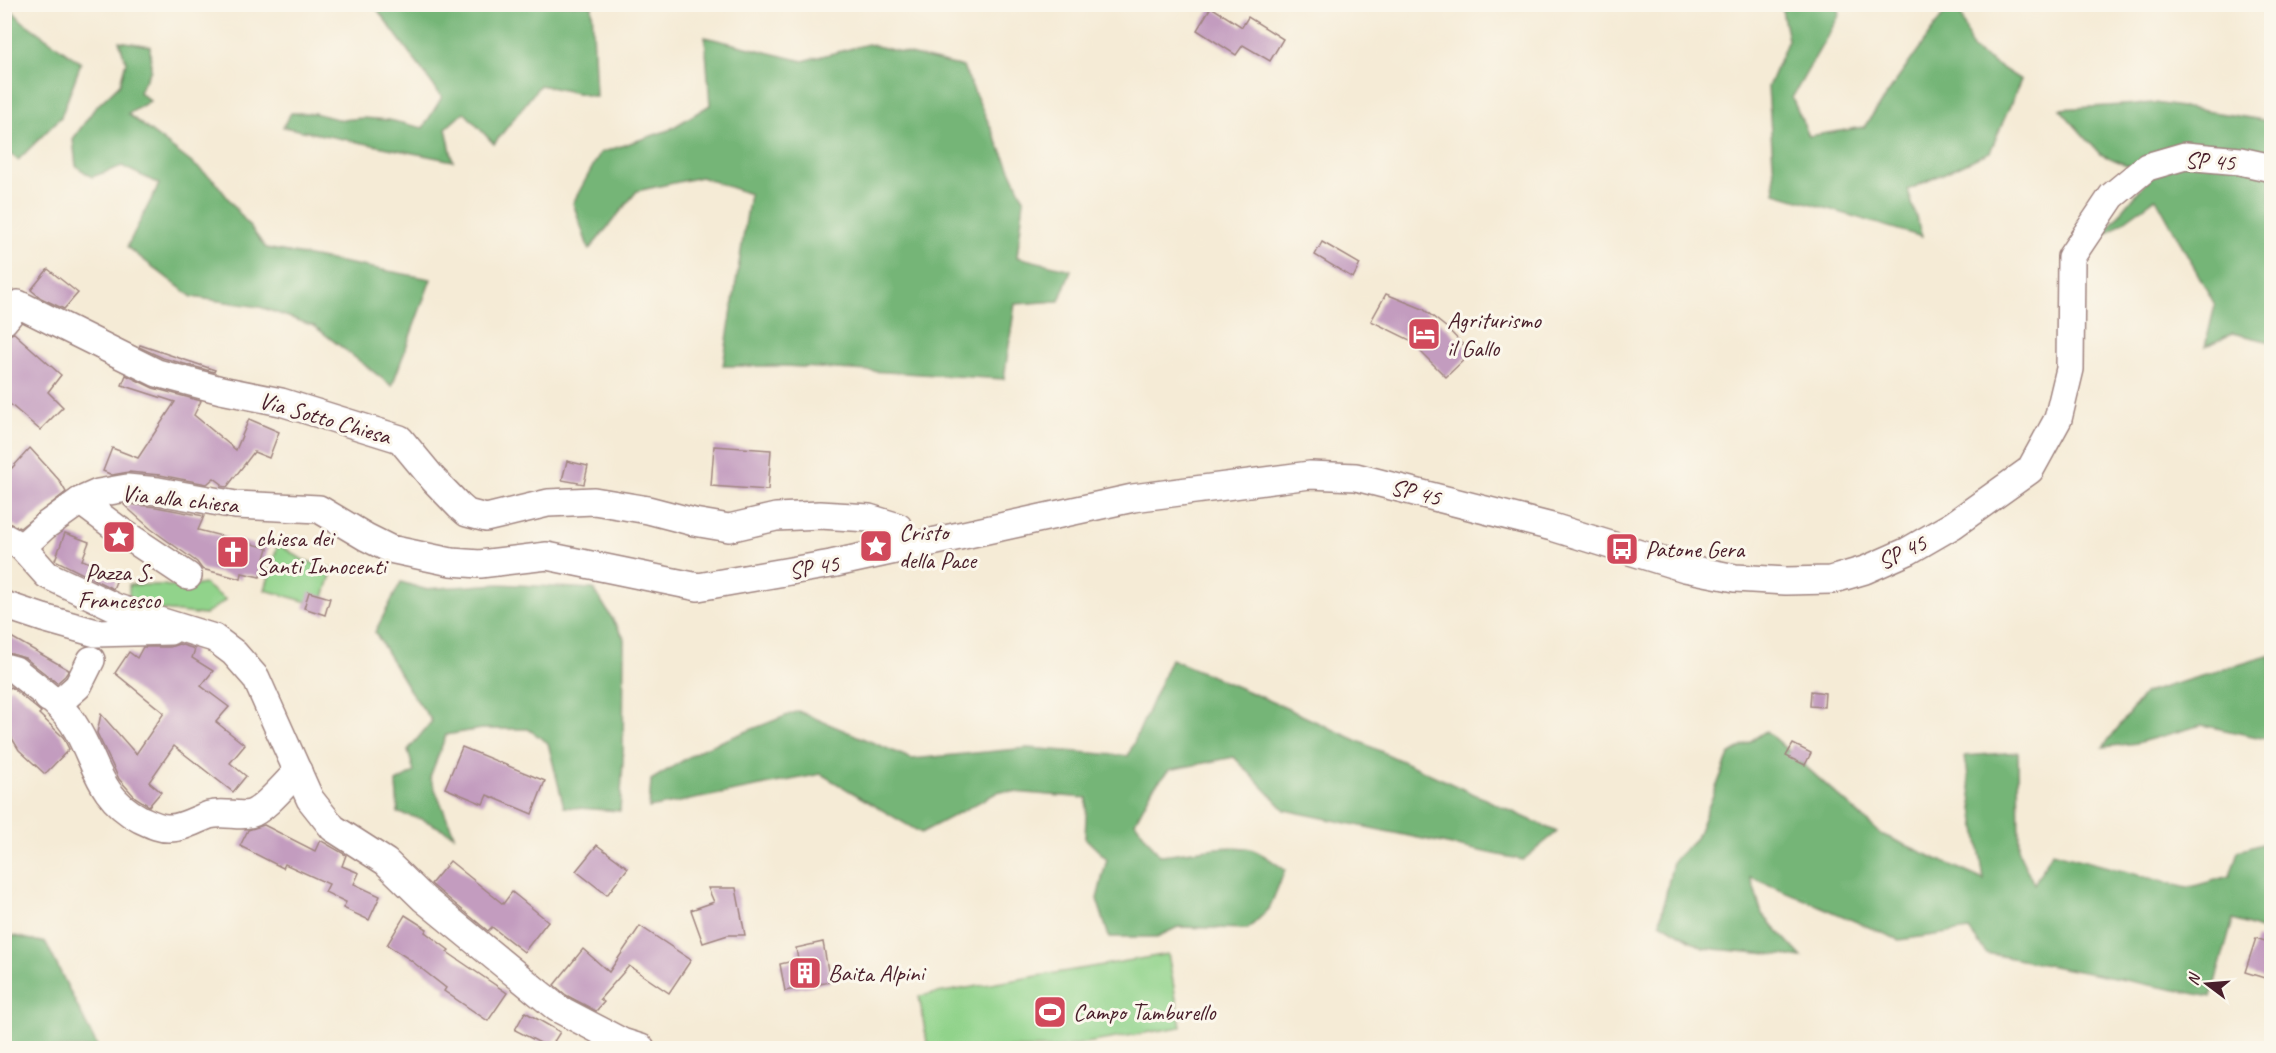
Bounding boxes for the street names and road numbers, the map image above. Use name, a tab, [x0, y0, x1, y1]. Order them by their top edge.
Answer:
street label: SP 45	[2184, 145, 2237, 177]
street label: Via Sotto Chiesa	[256, 385, 396, 451]
street label: SP 45	[1388, 471, 1445, 513]
street label: Via alla chiesa	[120, 478, 241, 520]
street label: SP 45	[1873, 527, 1932, 577]
street label: SP 45	[787, 548, 843, 586]

